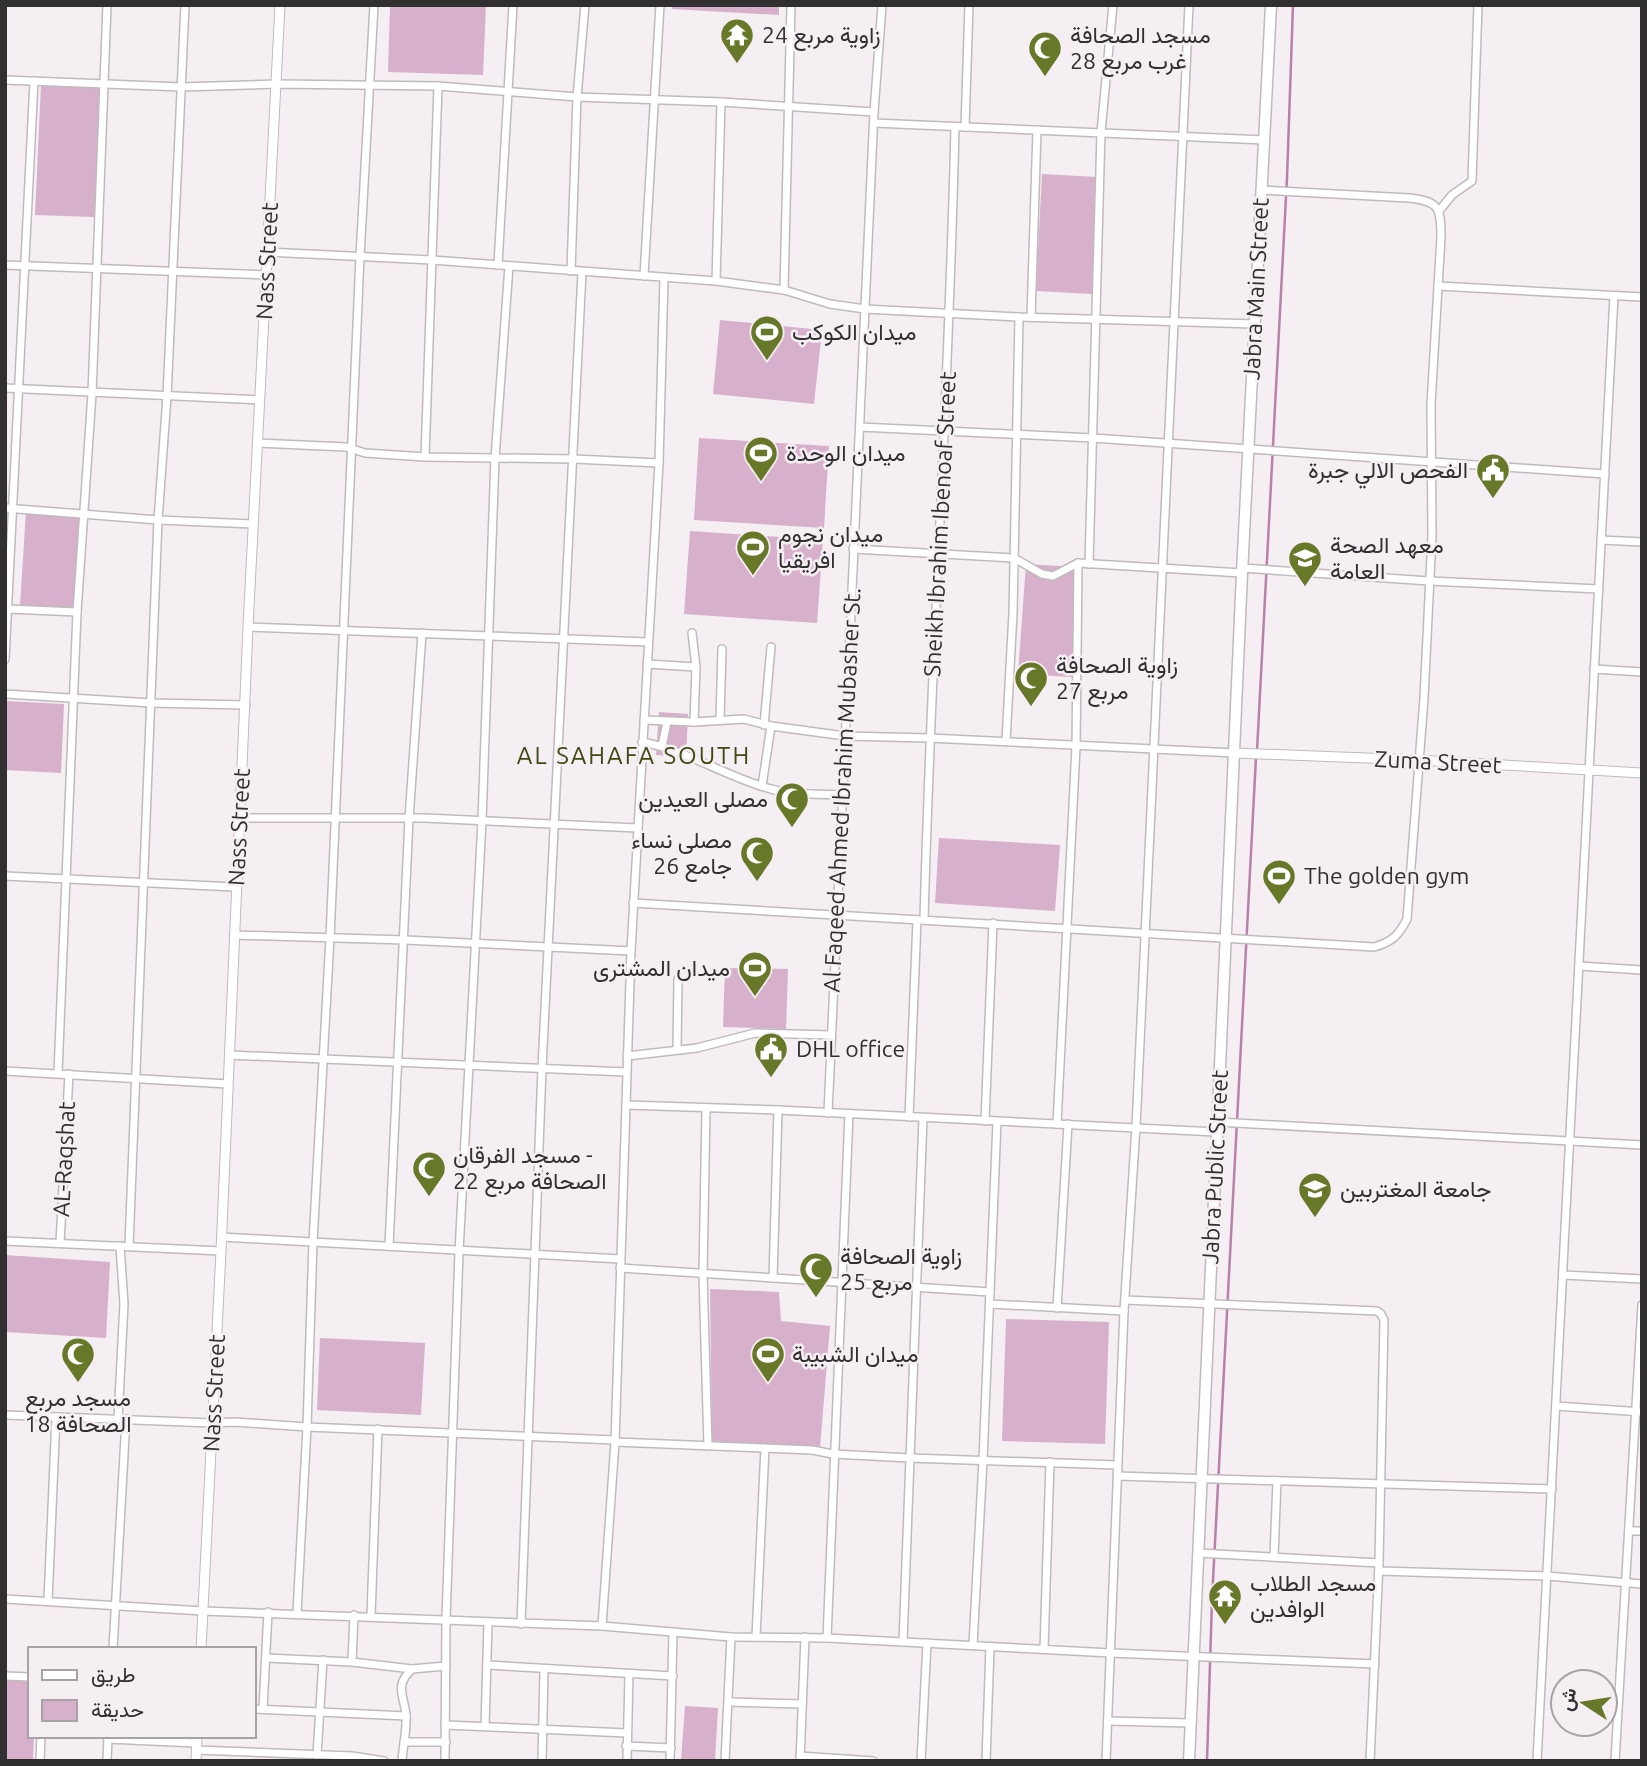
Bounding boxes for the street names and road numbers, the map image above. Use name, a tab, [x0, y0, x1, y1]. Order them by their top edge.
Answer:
street label: Jabra Main Street	[1238, 197, 1273, 381]
street label: Nass Street	[251, 202, 282, 320]
street label: Sheikh Ibrahim Ibenoaf Street	[919, 371, 960, 677]
street label: Al Faqeed Ahmed Ibrahim Mubasher St.	[818, 587, 865, 993]
street label: Zuma Street	[1374, 746, 1502, 777]
street label: Nass Street	[223, 768, 254, 886]
street label: Jabra Public Street	[1197, 1069, 1232, 1265]
street label: AL-Raqshat	[48, 1101, 79, 1217]
street label: Nass Street	[198, 1334, 229, 1452]

